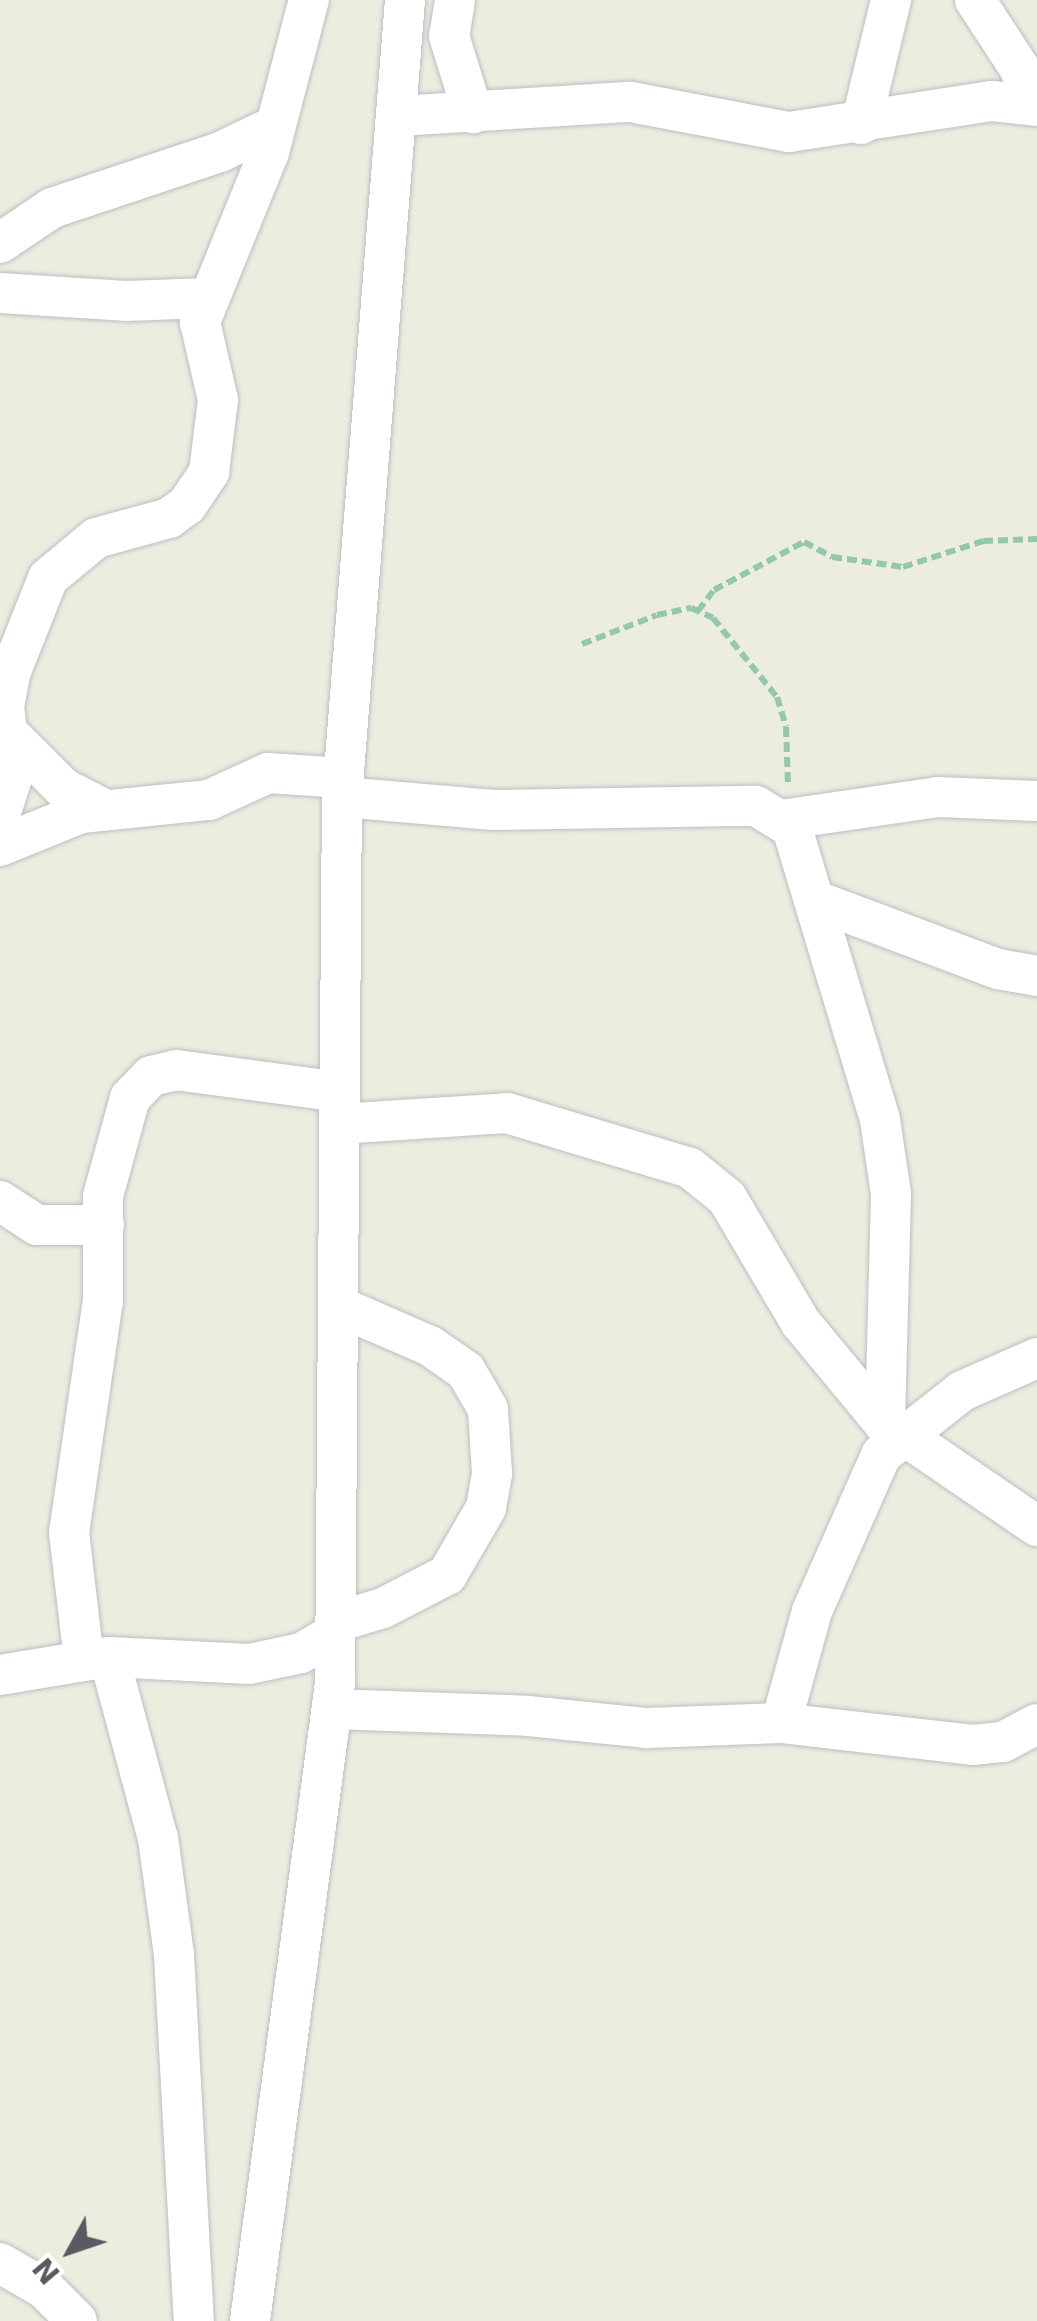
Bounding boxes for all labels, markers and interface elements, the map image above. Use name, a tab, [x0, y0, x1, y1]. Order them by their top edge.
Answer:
north arrow	[20, 2201, 120, 2301]
text: N	[26, 2251, 67, 2290]

